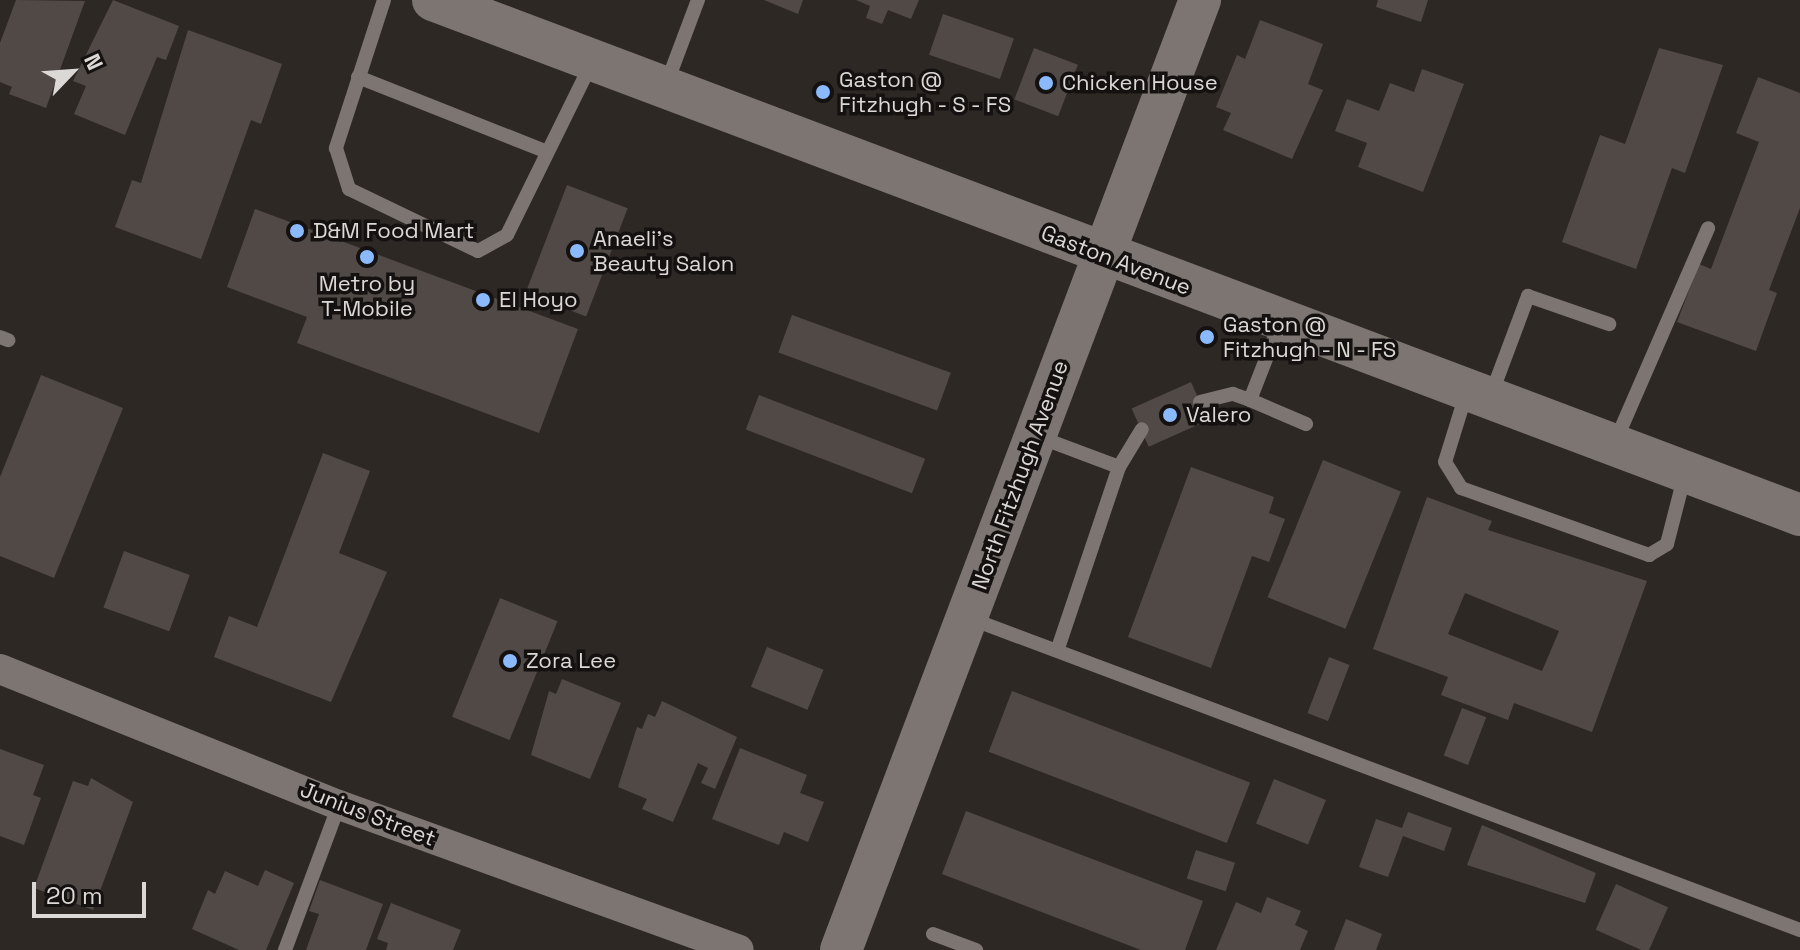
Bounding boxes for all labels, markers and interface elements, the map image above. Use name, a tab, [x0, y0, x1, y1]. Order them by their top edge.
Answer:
north arrow	[32, 32, 112, 112]
text: N	[78, 49, 110, 74]
place label: Gaston @ Fitzhugh - S - FS	[839, 66, 1014, 118]
place label: Chicken House	[1062, 70, 1218, 96]
marker: Chicken House	[1037, 74, 1055, 92]
marker: Gaston @ Fitzhugh - S - FS	[814, 83, 832, 101]
place label: D&M Food Mart	[313, 218, 474, 244]
street label: Gaston Avenue	[1037, 219, 1195, 301]
marker: D&M Food Mart	[288, 222, 306, 240]
place label: Anaeli's Beauty Salon	[593, 225, 734, 276]
marker: Anaeli's Beauty Salon	[568, 242, 586, 260]
marker: Metro by T-Mobile	[358, 248, 376, 266]
place label: Metro by T-Mobile	[319, 270, 415, 322]
place label: El Hoyo	[499, 287, 578, 313]
marker: El Hoyo	[474, 291, 492, 309]
place label: Gaston @ Fitzhugh - N - FS	[1223, 311, 1399, 362]
marker: Gaston @ Fitzhugh - N - FS	[1198, 328, 1216, 346]
street label: North Fitzhugh Avenue	[966, 357, 1074, 593]
place label: Valero	[1186, 402, 1251, 428]
marker: Valero	[1161, 406, 1179, 424]
place label: Zora Lee	[526, 648, 616, 674]
marker: Zora Lee	[501, 652, 519, 670]
street label: Junius Street	[297, 776, 439, 852]
scale bar	[36, 866, 150, 916]
text: 20 m	[46, 880, 103, 911]

